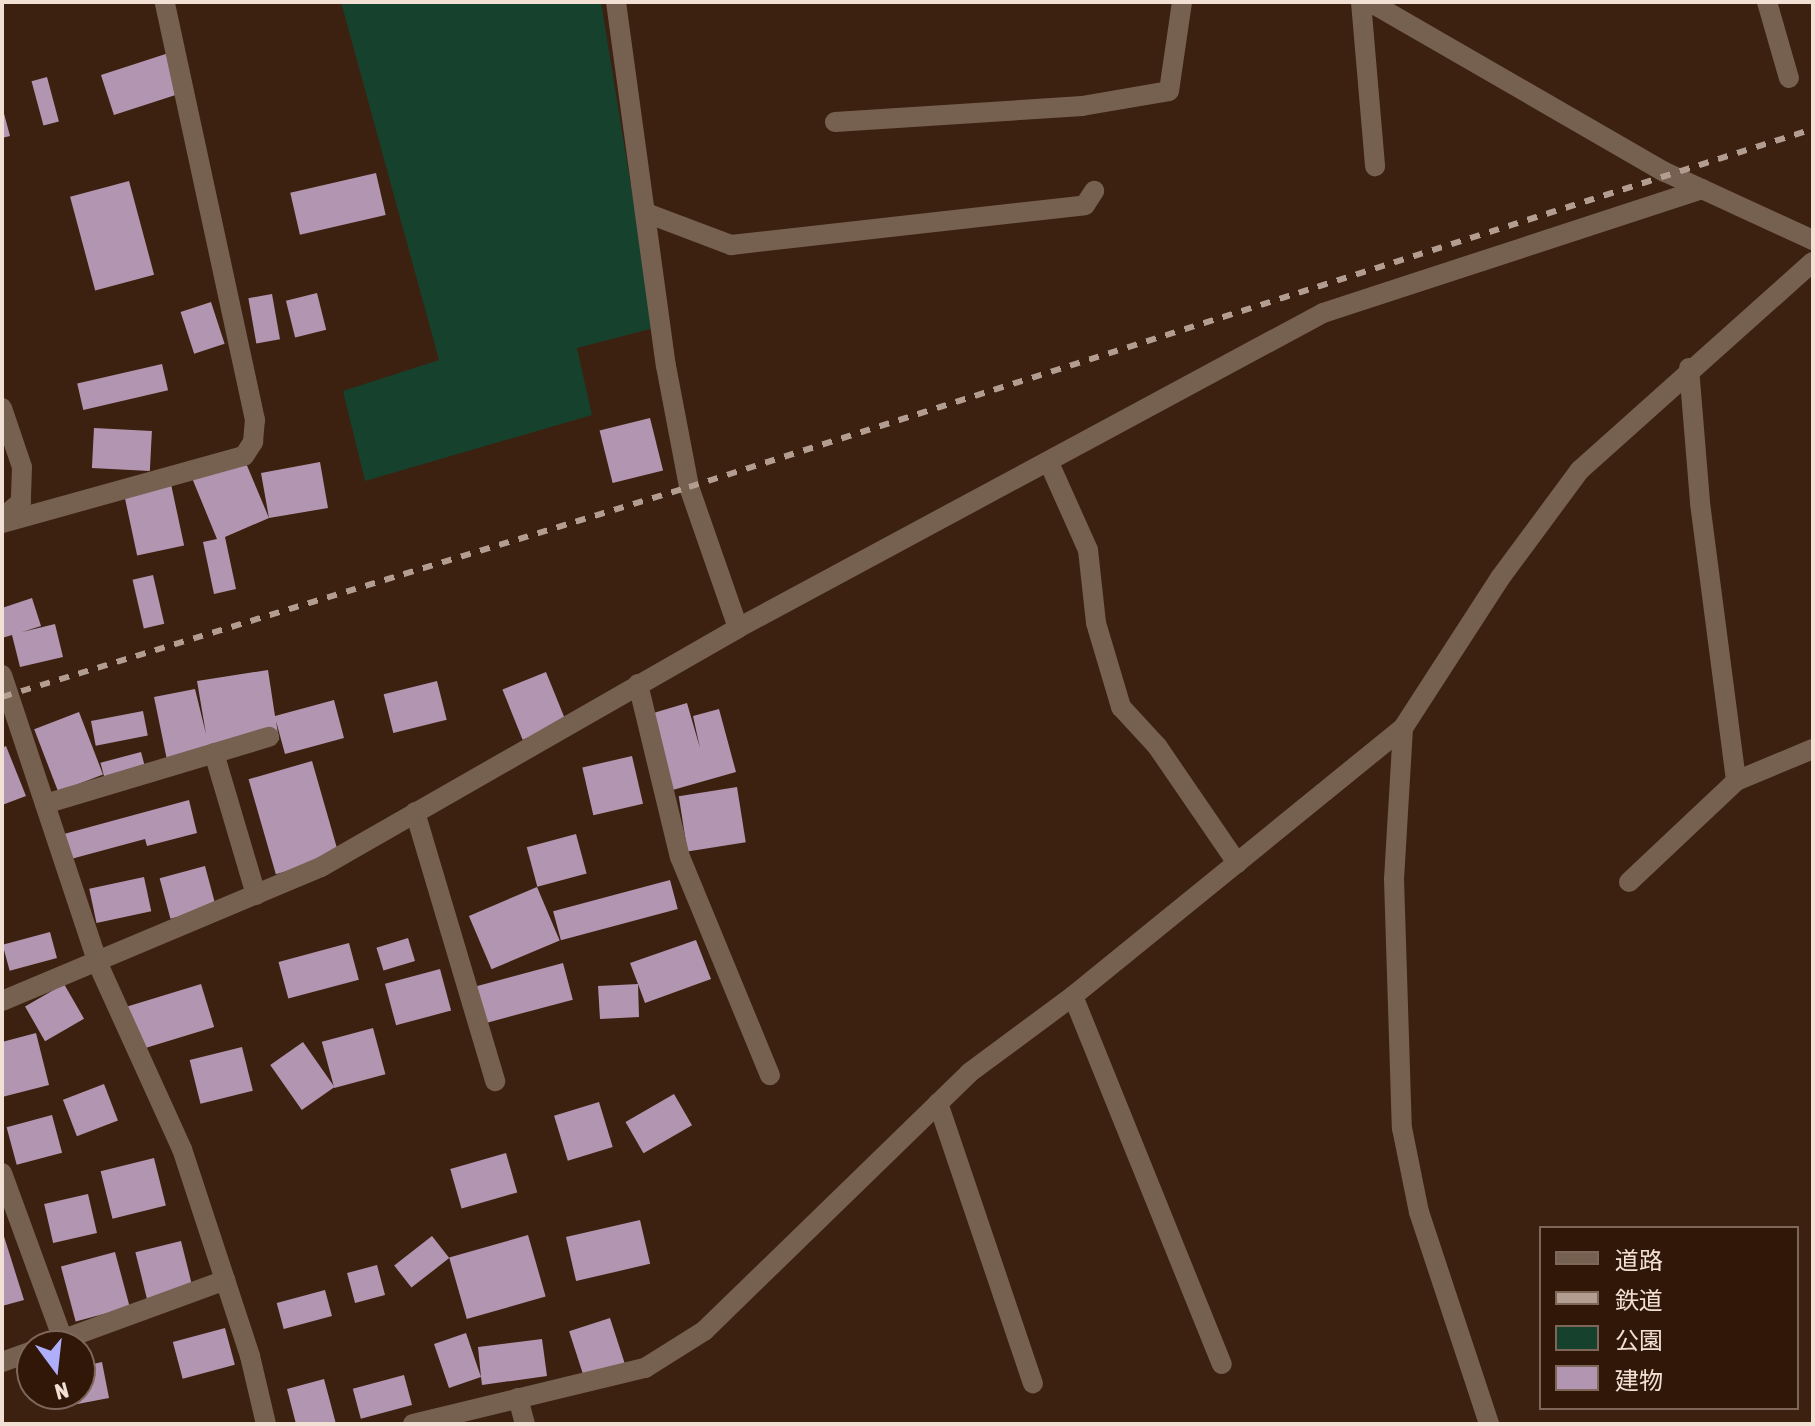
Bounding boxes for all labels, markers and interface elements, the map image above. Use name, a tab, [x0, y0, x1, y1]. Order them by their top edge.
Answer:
legend	[1539, 1226, 1799, 1410]
text: 道路	[1615, 1247, 1663, 1274]
text: 鉄道	[1615, 1287, 1663, 1314]
text: 公園	[1615, 1327, 1663, 1354]
north arrow	[16, 1330, 96, 1410]
text: 建物	[1615, 1367, 1663, 1394]
text: N	[52, 1377, 71, 1405]

